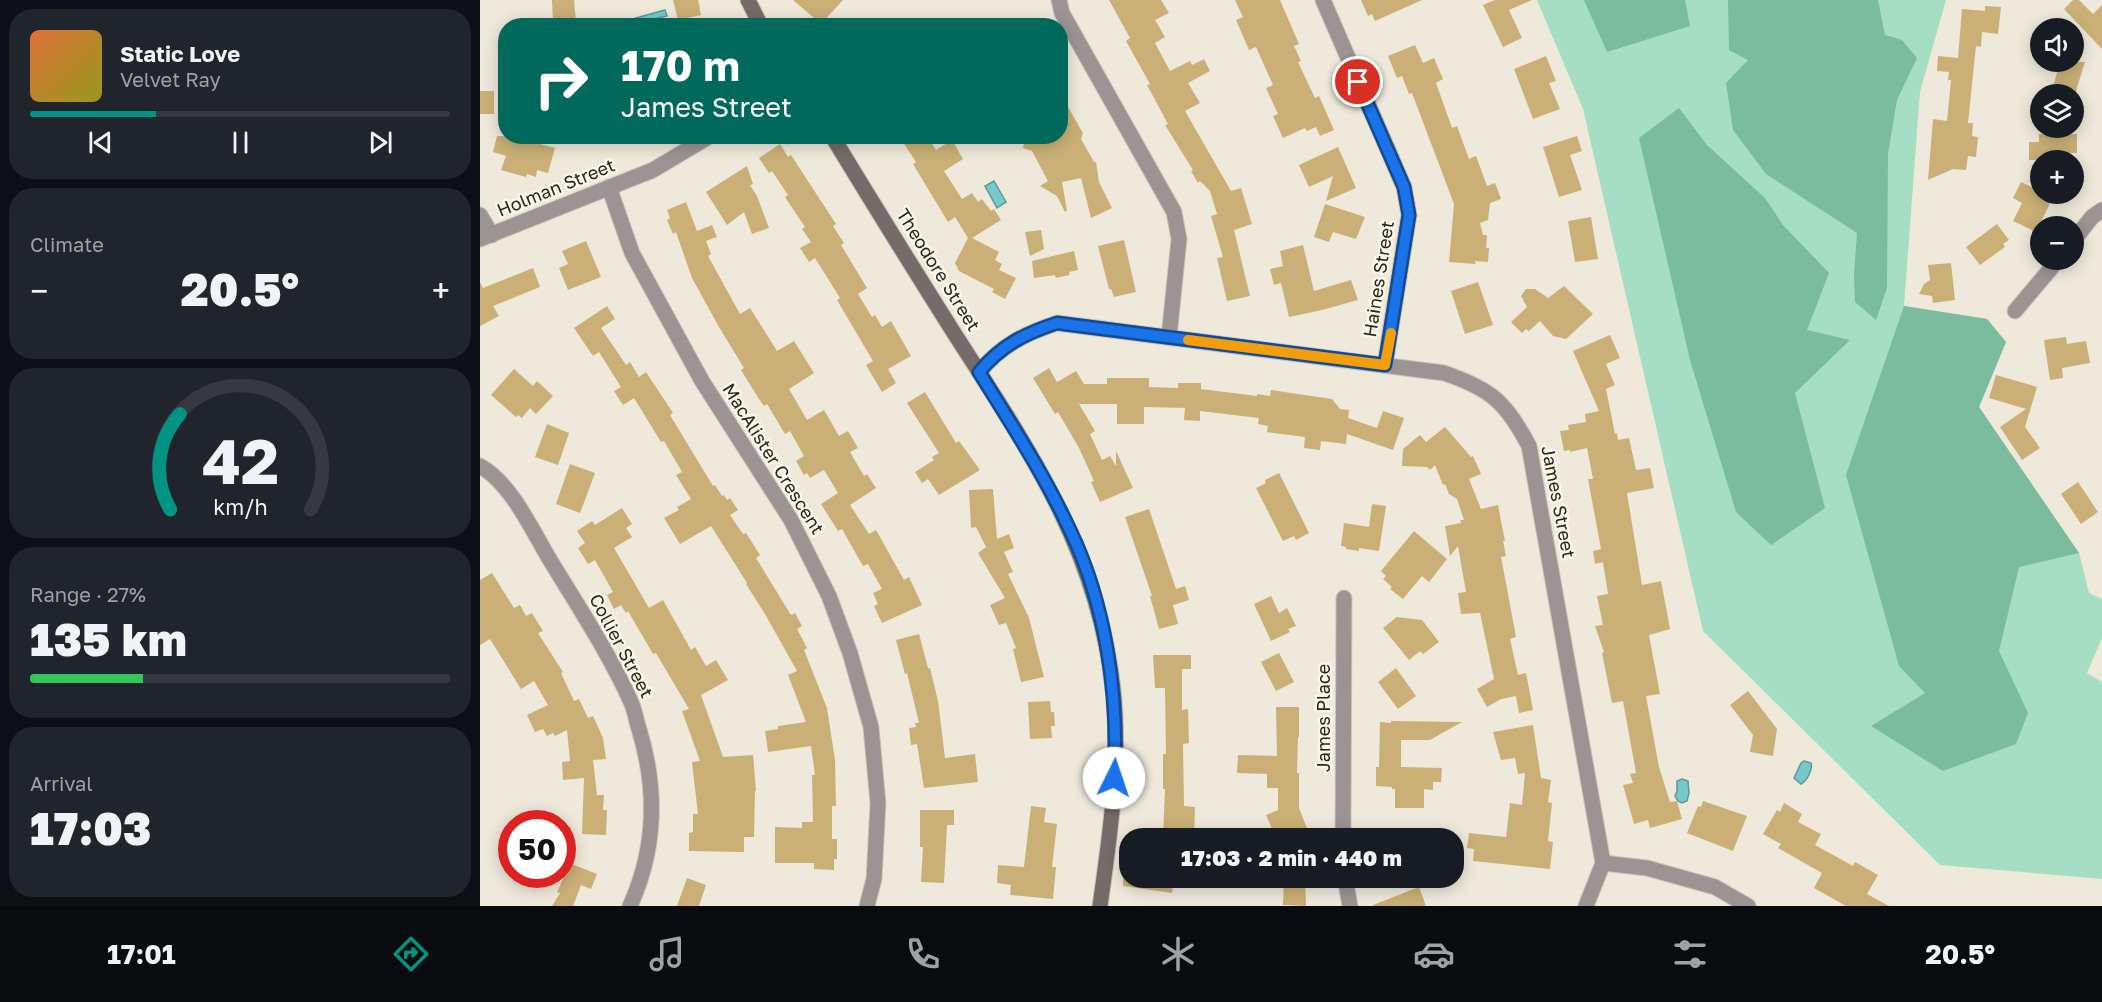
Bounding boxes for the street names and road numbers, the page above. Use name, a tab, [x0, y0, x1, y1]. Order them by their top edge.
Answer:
street label: Holman Street	[493, 153, 618, 221]
street label: Theodore Street	[892, 204, 985, 335]
street label: Haines Street	[1358, 219, 1398, 339]
street label: MacAlister Crescent	[718, 379, 829, 538]
street label: James Street	[1537, 444, 1581, 560]
street label: Collier Street	[585, 590, 659, 701]
street label: James Place	[1312, 664, 1334, 772]

